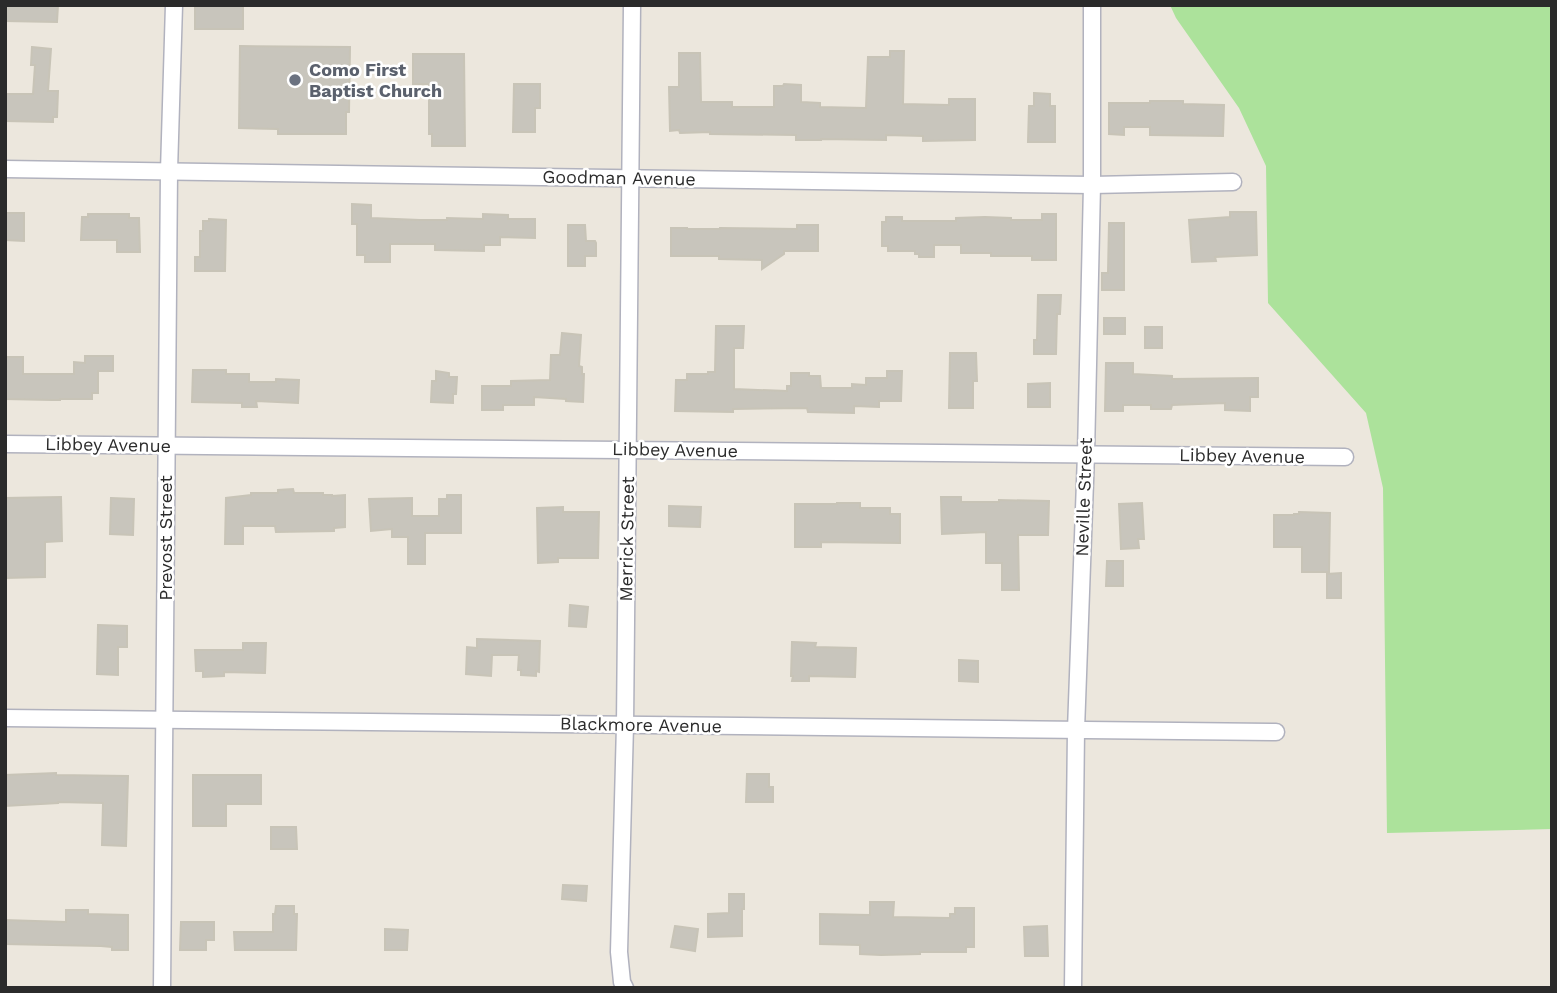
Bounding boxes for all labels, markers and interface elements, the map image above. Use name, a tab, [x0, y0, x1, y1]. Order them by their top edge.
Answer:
place label: Como First Baptist Church	[309, 59, 442, 101]
marker: Como First Baptist Church	[287, 72, 303, 88]
street label: Goodman Avenue	[542, 166, 696, 189]
street label: Libbey Avenue	[45, 433, 171, 456]
street label: Neville Street	[1071, 437, 1096, 557]
street label: Libbey Avenue	[612, 438, 738, 461]
street label: Libbey Avenue	[1179, 444, 1305, 467]
street label: Prevost Street	[155, 475, 176, 601]
street label: Merrick Street	[615, 476, 638, 602]
street label: Blackmore Avenue	[560, 713, 722, 736]

